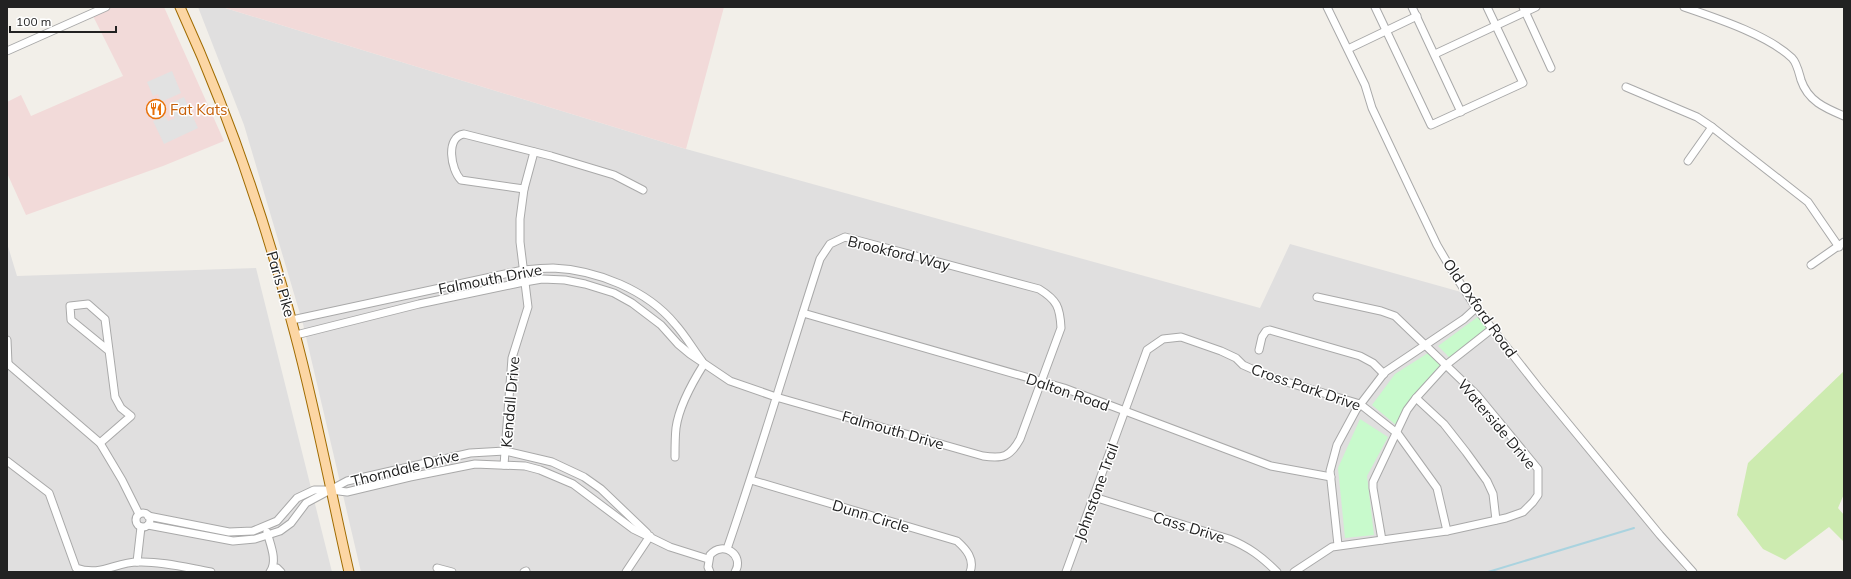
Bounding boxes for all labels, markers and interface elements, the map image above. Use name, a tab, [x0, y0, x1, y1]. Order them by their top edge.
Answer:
scale bar	[10, 8, 116, 34]
text: 100 m	[16, 14, 51, 29]
restaurant icon: Fat Kats	[145, 98, 167, 120]
place label: Fat Kats	[170, 100, 228, 119]
street label: Brookford Way	[846, 231, 952, 275]
street label: Paris Pike	[263, 249, 299, 319]
street label: Old Oxford Road	[1439, 255, 1521, 361]
street label: Falmouth Drive	[437, 260, 543, 298]
street label: Kendall Drive	[497, 356, 523, 448]
street label: Cross Park Drive	[1249, 359, 1363, 415]
street label: Dalton Road	[1024, 369, 1112, 415]
street label: Waterside Drive	[1454, 375, 1540, 473]
street label: Falmouth Drive	[840, 406, 946, 454]
street label: Johnstone Trail	[1070, 441, 1122, 543]
street label: Thorndale Drive	[349, 445, 461, 491]
street label: Dunn Circle	[830, 495, 912, 537]
street label: Cass Drive	[1151, 507, 1227, 547]

